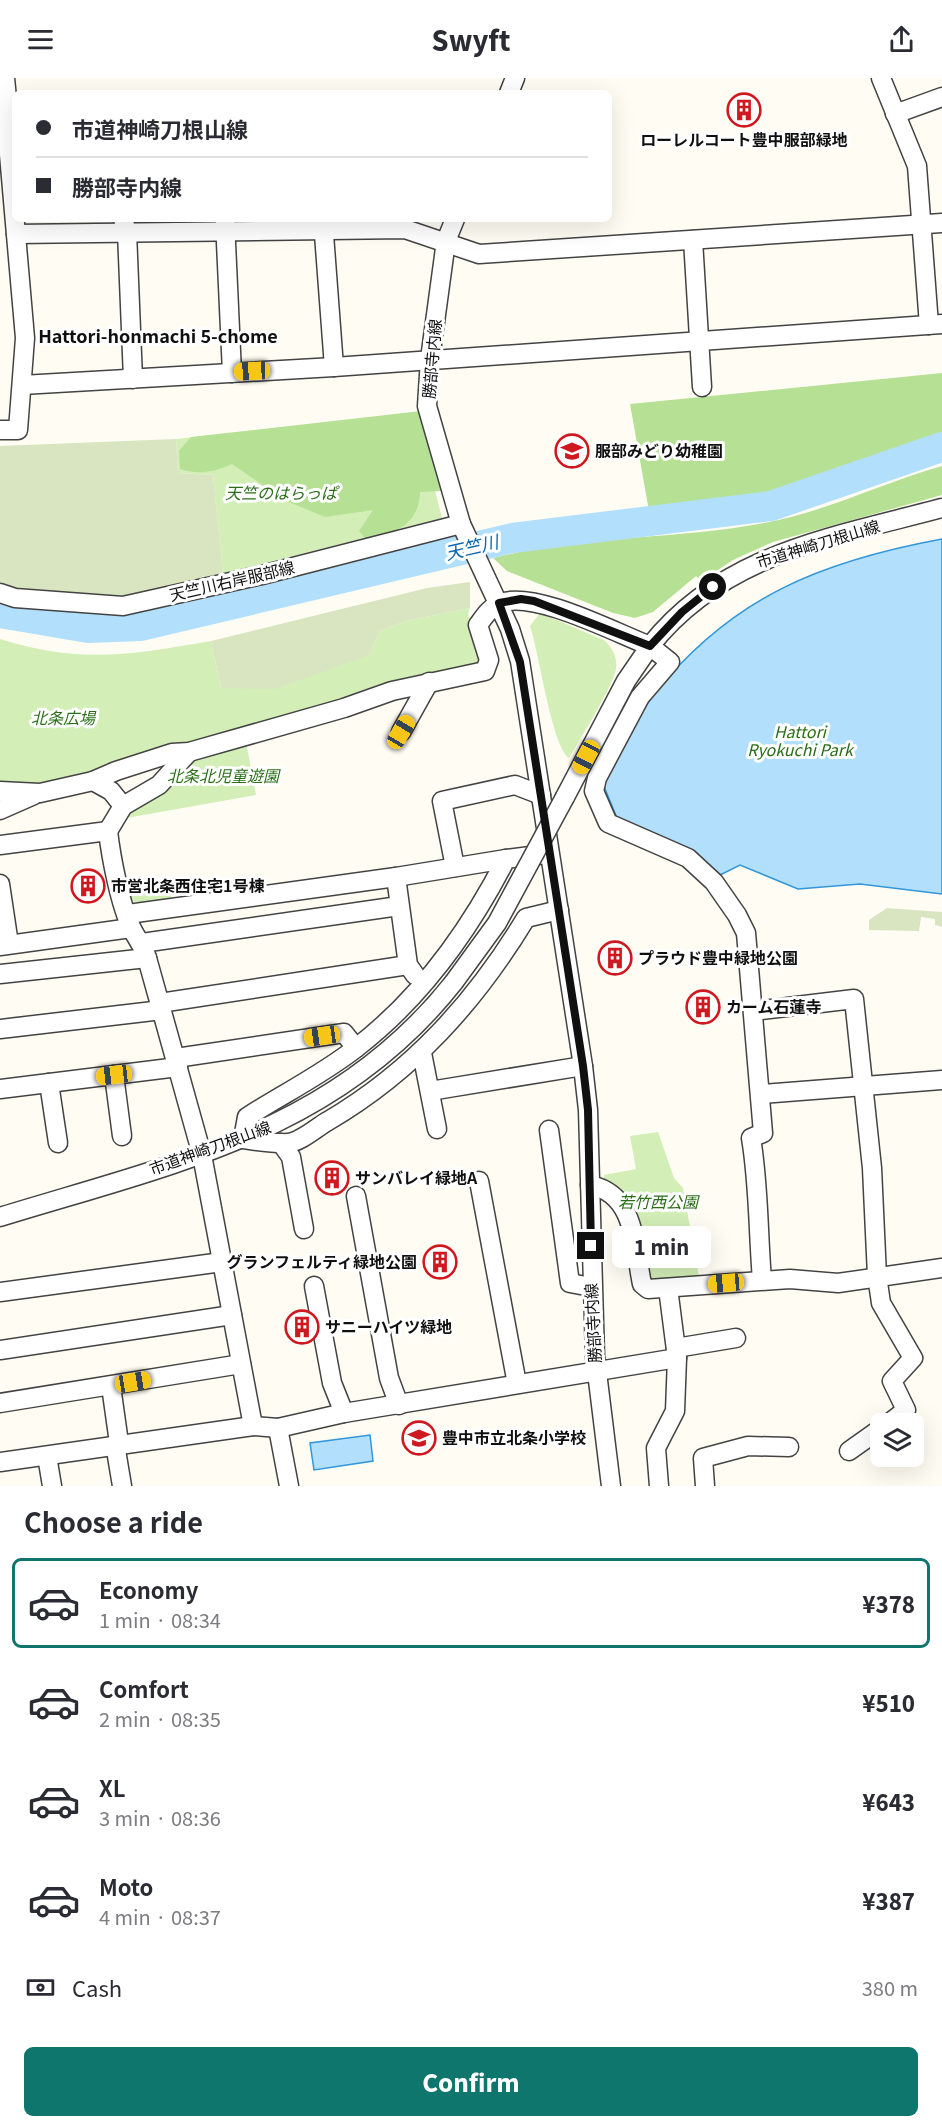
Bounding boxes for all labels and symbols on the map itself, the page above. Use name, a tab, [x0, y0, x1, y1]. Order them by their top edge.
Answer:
building icon: ローレルコート豊中服部緑地	[726, 92, 762, 128]
place label: ローレルコート豊中服部緑地	[640, 127, 848, 151]
street label: 勝部寺内線	[416, 318, 446, 400]
district label: Hattori-honmachi 5-chome	[38, 322, 278, 348]
car	[234, 361, 270, 381]
school or university icon: 服部みどり幼稚園	[554, 433, 590, 469]
place label: 服部みどり幼稚園	[595, 438, 723, 462]
park label: 天竺のはらっぱ	[225, 480, 340, 504]
street label: 市道神崎刀根山線	[753, 513, 882, 573]
water label: 天竺川	[442, 527, 503, 565]
street label: 天竺川右岸服部線	[167, 554, 297, 606]
route start	[699, 573, 726, 600]
park label: 北条広場	[31, 705, 97, 729]
car	[384, 712, 418, 752]
park label: Hattori Ryokuchi Park	[747, 719, 855, 761]
car	[570, 737, 602, 777]
park label: 北条北児童遊園	[167, 763, 281, 787]
building icon: 市営北条西住宅1号棟	[70, 868, 106, 904]
place label: 市営北条西住宅1号棟	[111, 873, 264, 897]
building icon: プラウド豊中緑地公園	[597, 940, 633, 976]
place label: プラウド豊中緑地公園	[638, 945, 798, 969]
building icon: カーム石蓮寺	[685, 989, 721, 1025]
place label: カーム石蓮寺	[726, 994, 822, 1018]
car	[303, 1025, 341, 1047]
car	[95, 1064, 133, 1086]
street label: 市道神崎刀根山線	[145, 1114, 274, 1180]
building icon: サンバレイ緑地A	[314, 1160, 350, 1196]
place label: サンバレイ緑地A	[355, 1165, 478, 1189]
park label: 若竹西公園	[618, 1189, 700, 1213]
callout: 1 min	[612, 1225, 711, 1267]
route end	[577, 1232, 604, 1259]
building icon: グランフェルティ緑地公園	[422, 1244, 458, 1280]
place label: グランフェルティ緑地公園	[226, 1249, 417, 1273]
car	[707, 1272, 745, 1294]
street label: 勝部寺内線	[578, 1282, 606, 1364]
building icon: サニーハイツ緑地	[284, 1309, 320, 1345]
place label: サニーハイツ緑地	[325, 1314, 452, 1338]
car	[114, 1370, 152, 1394]
school or university icon: 豊中市立北条小学校	[401, 1420, 437, 1456]
place label: 豊中市立北条小学校	[442, 1425, 586, 1449]

